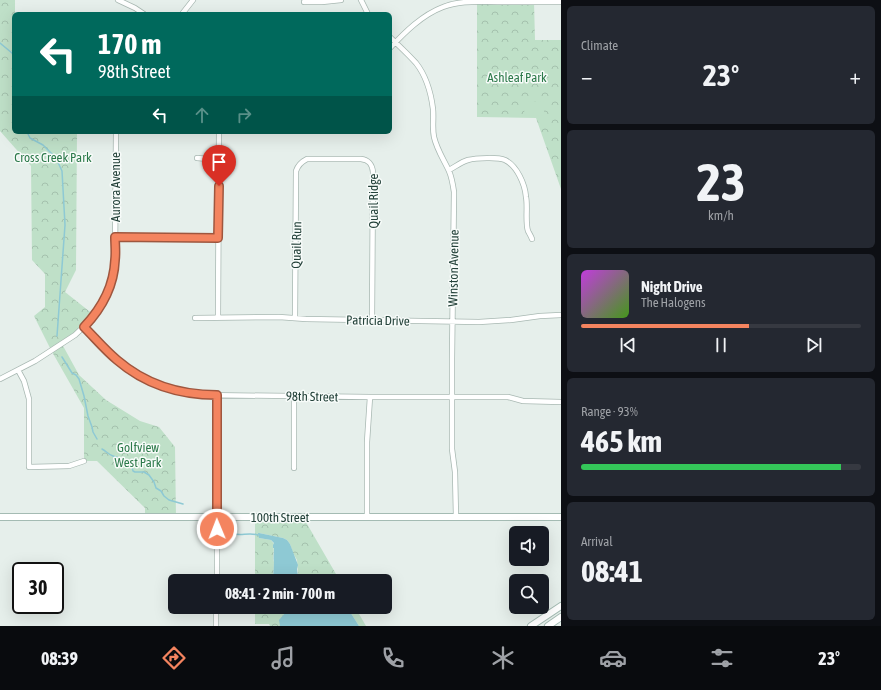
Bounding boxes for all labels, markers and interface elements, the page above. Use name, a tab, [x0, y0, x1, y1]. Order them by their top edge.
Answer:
icon: left	[32, 28, 84, 80]
text: 170 m	[98, 28, 161, 60]
text: Climate	[581, 38, 618, 53]
text: 23°	[703, 58, 739, 92]
text: 98th Street	[98, 61, 171, 82]
text: −	[581, 63, 592, 89]
text: +	[850, 63, 861, 89]
park label: Ashleaf Park	[487, 70, 547, 85]
icon: left	[149, 104, 171, 126]
icon: ahead	[191, 104, 213, 126]
icon: right	[233, 104, 255, 126]
pin	[202, 145, 236, 186]
park label: Cross Creek Park	[14, 150, 92, 165]
icon: arrive	[208, 151, 230, 173]
street label: Aurora Avenue	[108, 152, 123, 222]
text: 23	[697, 152, 745, 212]
street label: Quail Ridge	[366, 173, 381, 229]
text: km/h	[708, 208, 734, 223]
street label: Quail Run	[289, 221, 304, 269]
street label: Winston Avenue	[445, 229, 462, 307]
text: Night Drive	[641, 278, 703, 295]
text: The Halogens	[641, 295, 706, 310]
street label: Patricia Drive	[346, 312, 410, 329]
icon: previous	[617, 334, 639, 356]
icon: pause	[710, 334, 732, 356]
icon: next	[803, 334, 825, 356]
street label: 98th Street	[286, 389, 339, 404]
text: Range · 93%	[581, 404, 638, 419]
text: 465 km	[581, 424, 662, 458]
park label: Golfview West Park	[115, 440, 162, 470]
position arrow	[196, 508, 238, 550]
street label: 100th Street	[251, 510, 310, 525]
map controls	[509, 526, 549, 614]
button: sound	[509, 526, 549, 566]
text: Arrival	[581, 534, 613, 549]
text: 08:41	[581, 554, 643, 588]
speed limit sign: 30	[12, 562, 64, 614]
button: search	[509, 574, 549, 614]
text: 08:41 · 2 min · 700 m	[225, 585, 335, 602]
icon: directions	[160, 644, 188, 672]
icon: music	[269, 644, 297, 672]
icon: phone	[379, 644, 407, 672]
icon: climate	[489, 644, 517, 672]
icon: car	[599, 644, 627, 672]
icon: filters	[708, 644, 736, 672]
text: 08:39	[41, 648, 78, 669]
text: 23°	[818, 648, 840, 669]

